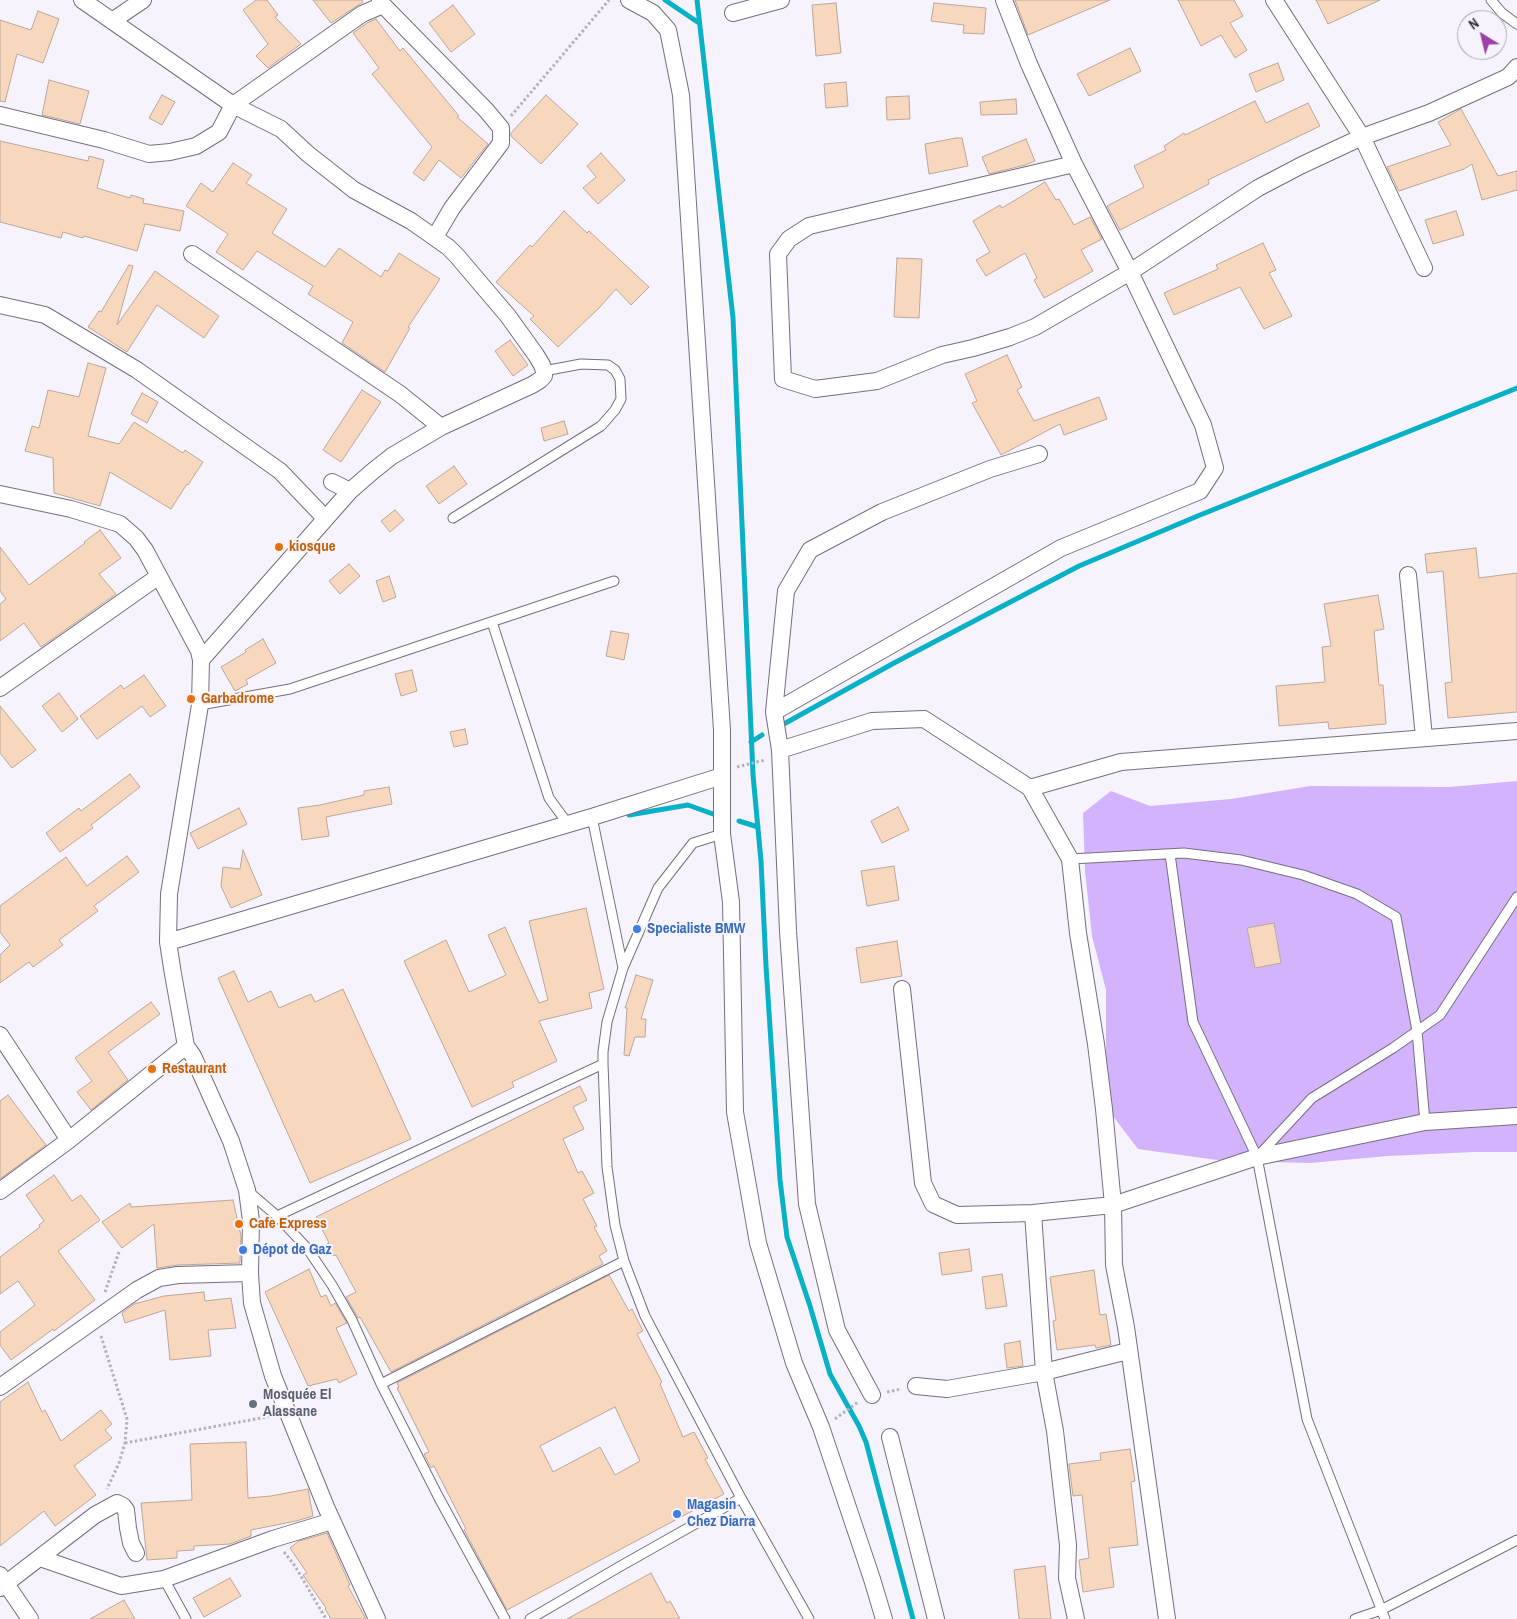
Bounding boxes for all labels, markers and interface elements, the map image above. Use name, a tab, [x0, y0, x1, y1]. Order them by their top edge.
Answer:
north arrow	[1457, 10, 1507, 60]
text: N	[1465, 14, 1482, 33]
place label: kiosque	[289, 538, 335, 556]
marker: kiosque	[273, 541, 285, 553]
place label: Garbadrome	[201, 690, 274, 708]
marker: Garbadrome	[185, 693, 197, 705]
place label: Specialiste BMW	[647, 920, 745, 938]
marker: Specialiste BMW	[631, 923, 643, 935]
place label: Restaurant	[162, 1060, 226, 1078]
marker: Restaurant	[146, 1063, 158, 1075]
place label: Cafe Express	[249, 1215, 327, 1233]
marker: Cafe Express	[233, 1218, 245, 1230]
place label: Dépot de Gaz	[253, 1241, 332, 1259]
marker: Dépot de Gaz	[237, 1244, 249, 1256]
place label: Mosquée El Alassane	[263, 1386, 331, 1421]
marker: Mosquée El Alassane	[247, 1398, 259, 1410]
place label: Magasin Chez Diarra	[687, 1496, 755, 1531]
marker: Magasin Chez Diarra	[671, 1508, 683, 1520]

